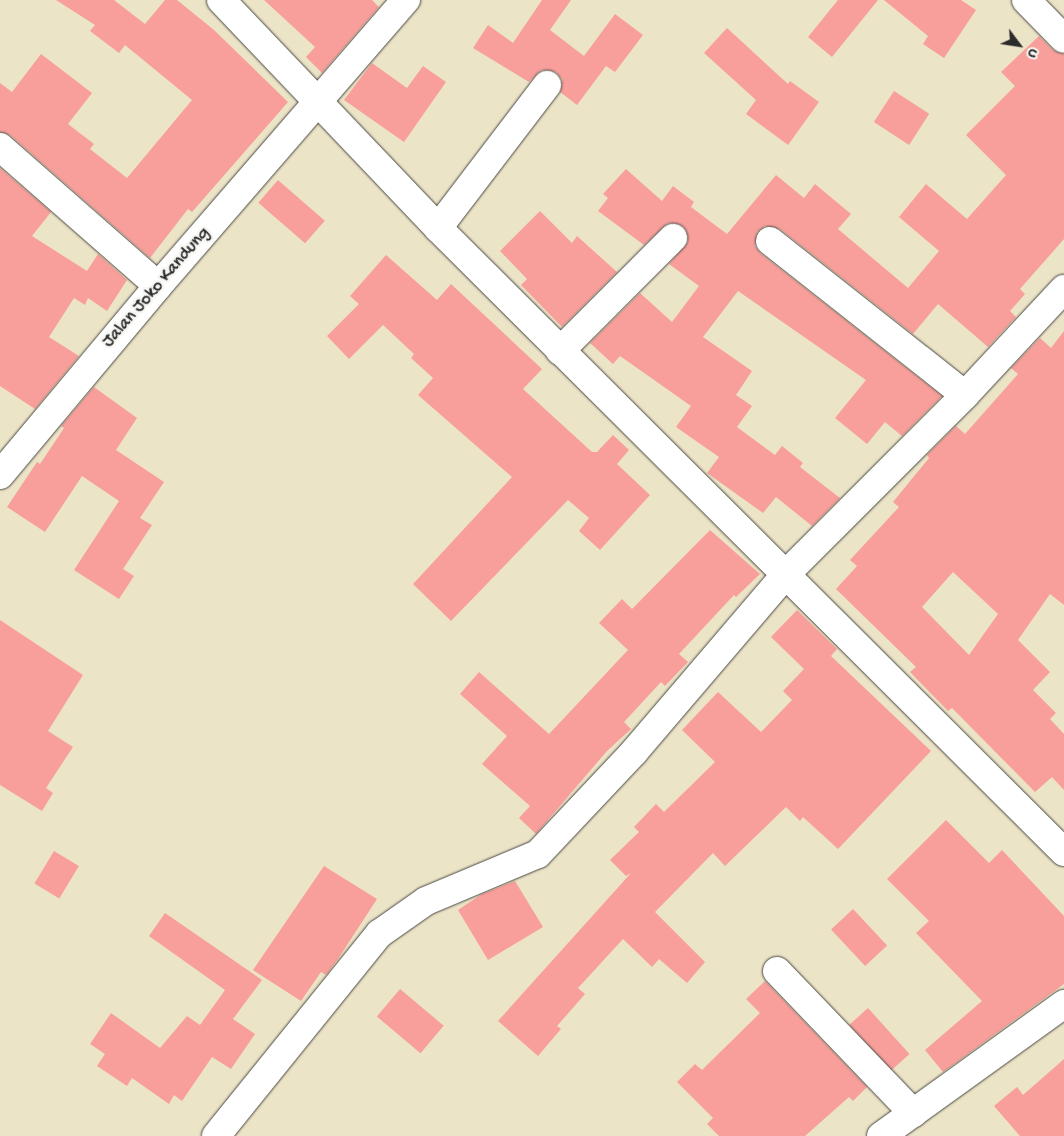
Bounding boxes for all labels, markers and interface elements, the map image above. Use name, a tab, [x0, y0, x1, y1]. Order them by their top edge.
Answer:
north arrow	[994, 20, 1044, 70]
text: U	[1023, 45, 1042, 61]
street label: Jalan Joko Kandung	[99, 223, 215, 353]

